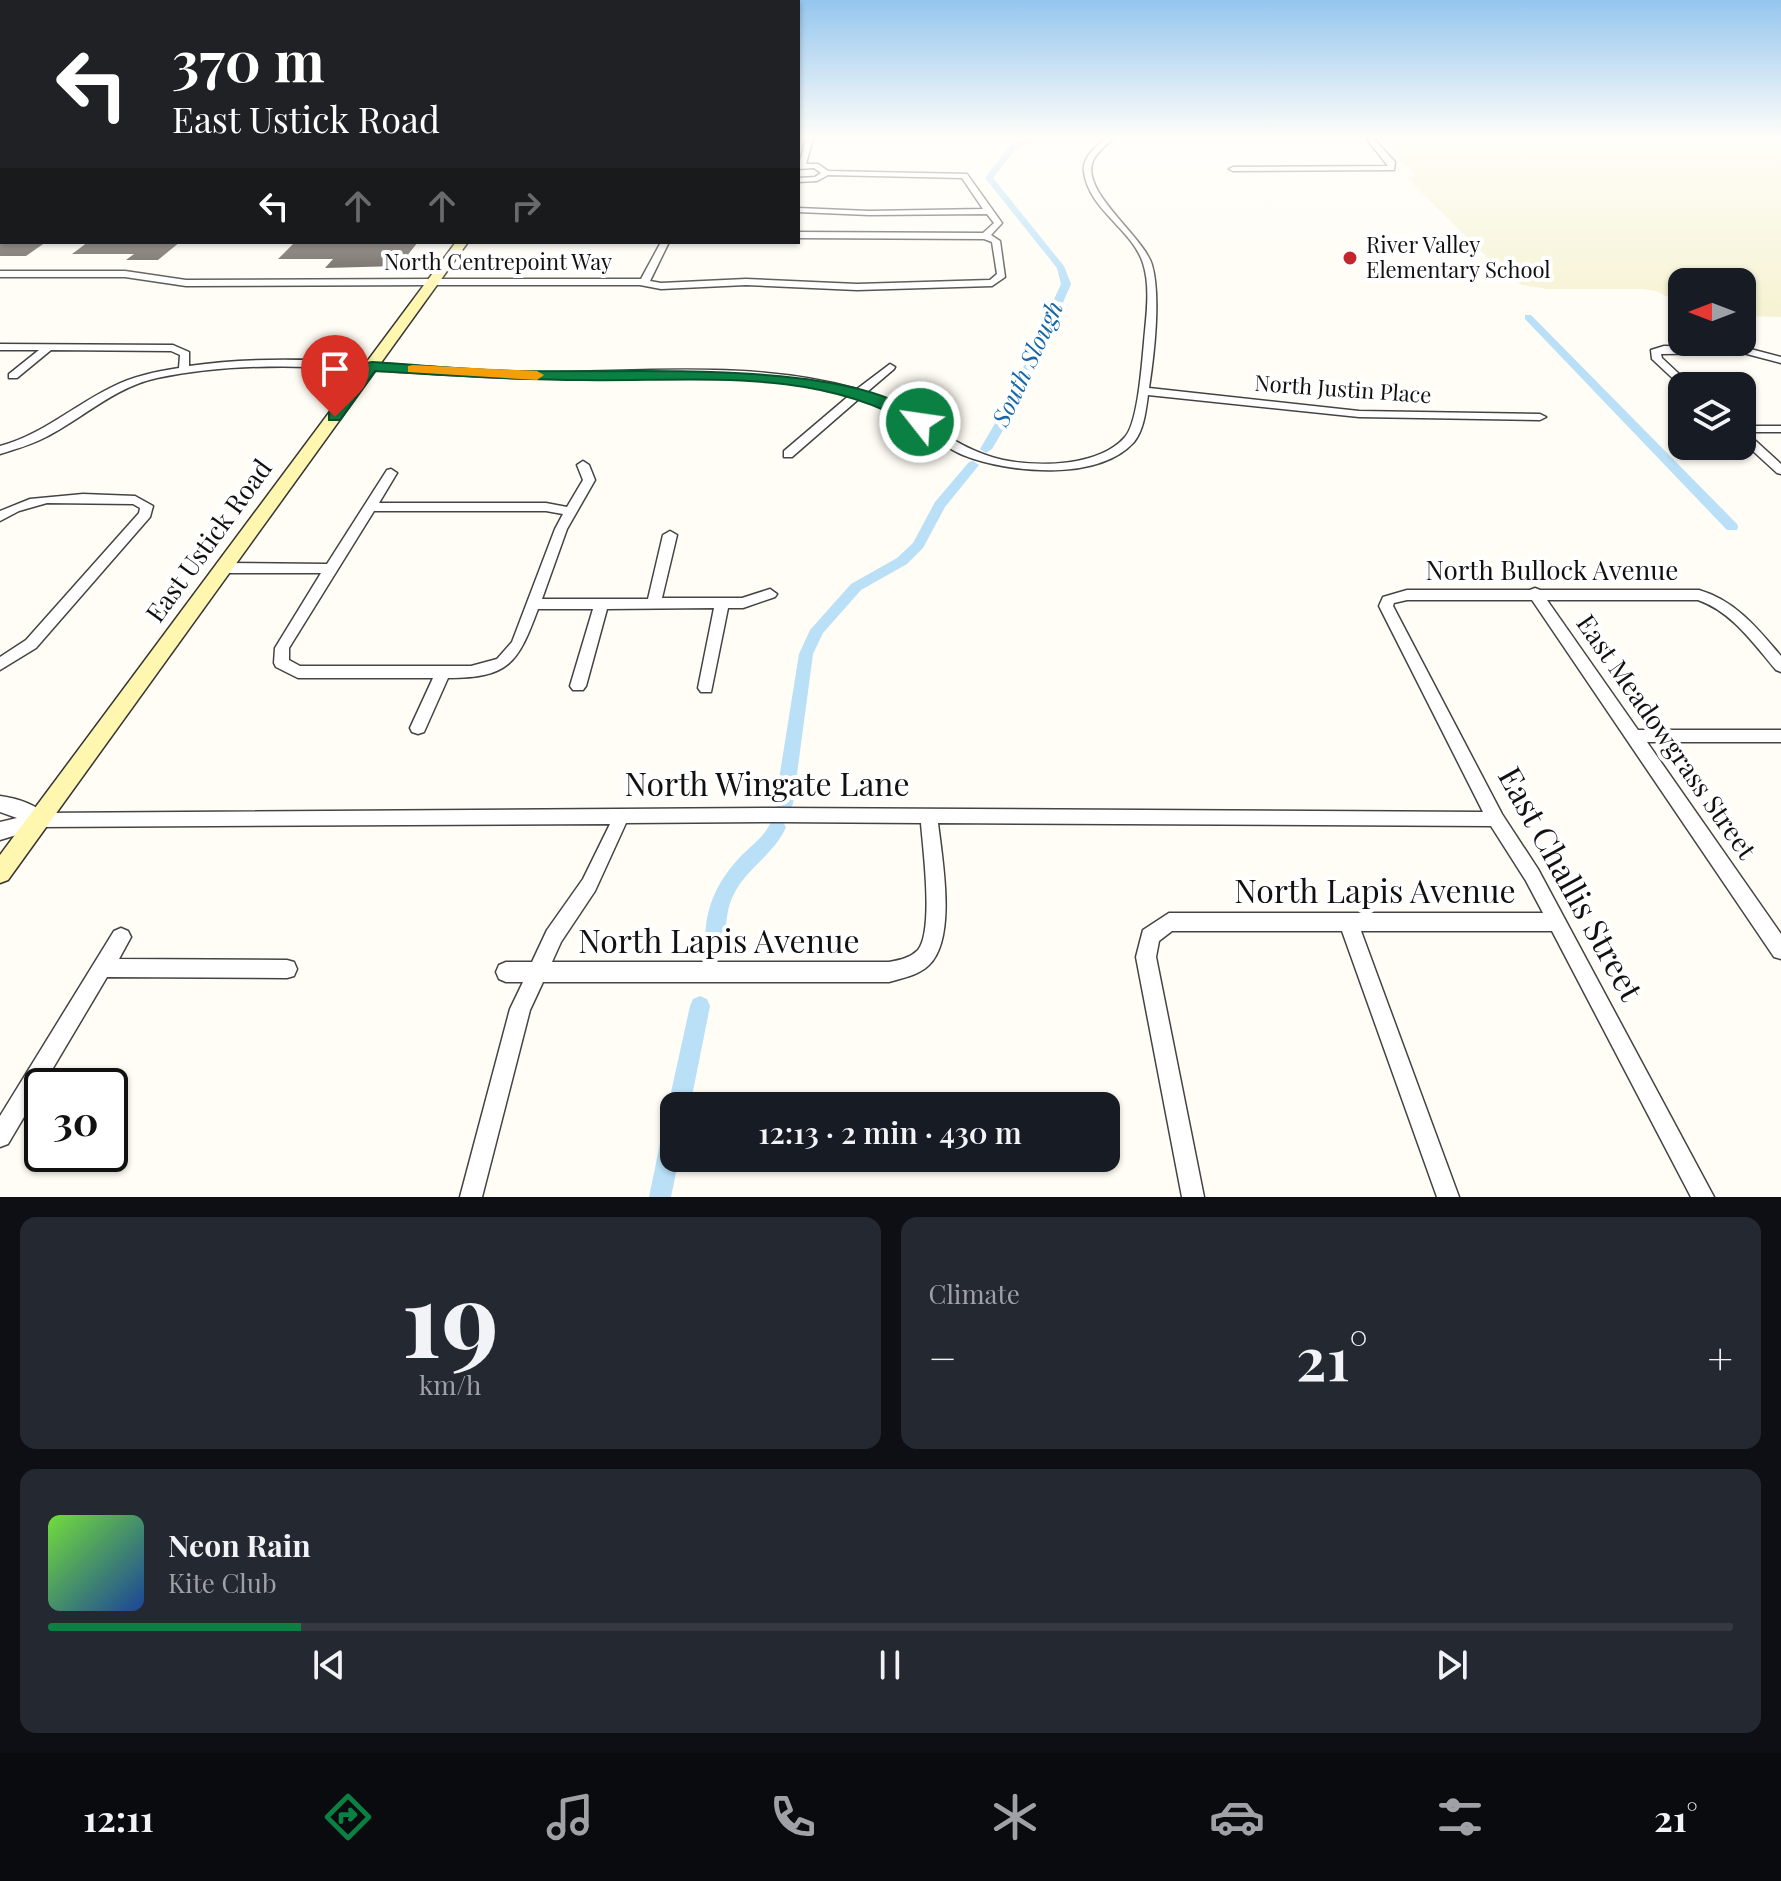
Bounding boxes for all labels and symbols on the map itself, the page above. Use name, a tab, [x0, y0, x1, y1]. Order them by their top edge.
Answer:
place label: River Valley Elementary School	[1366, 229, 1551, 284]
street label: North Centrepoint Way	[384, 246, 612, 276]
marker: River Valley Elementary School	[1341, 249, 1359, 267]
north arrow	[1668, 268, 1756, 356]
water label: South Slough	[983, 295, 1069, 432]
pin	[301, 335, 369, 417]
street label: North Justin Place	[1254, 367, 1433, 409]
position arrow	[878, 380, 962, 464]
street label: East Ustick Road	[137, 452, 279, 629]
street label: North Bullock Avenue	[1426, 552, 1678, 587]
street label: East Meadowgrass Street	[1570, 607, 1765, 866]
street label: East Challis Street	[1490, 758, 1655, 1008]
street label: North Wingate Lane	[624, 761, 910, 804]
street label: North Lapis Avenue	[1234, 868, 1516, 911]
street label: North Lapis Avenue	[578, 918, 860, 961]
speed limit sign: 30	[24, 1068, 128, 1172]

